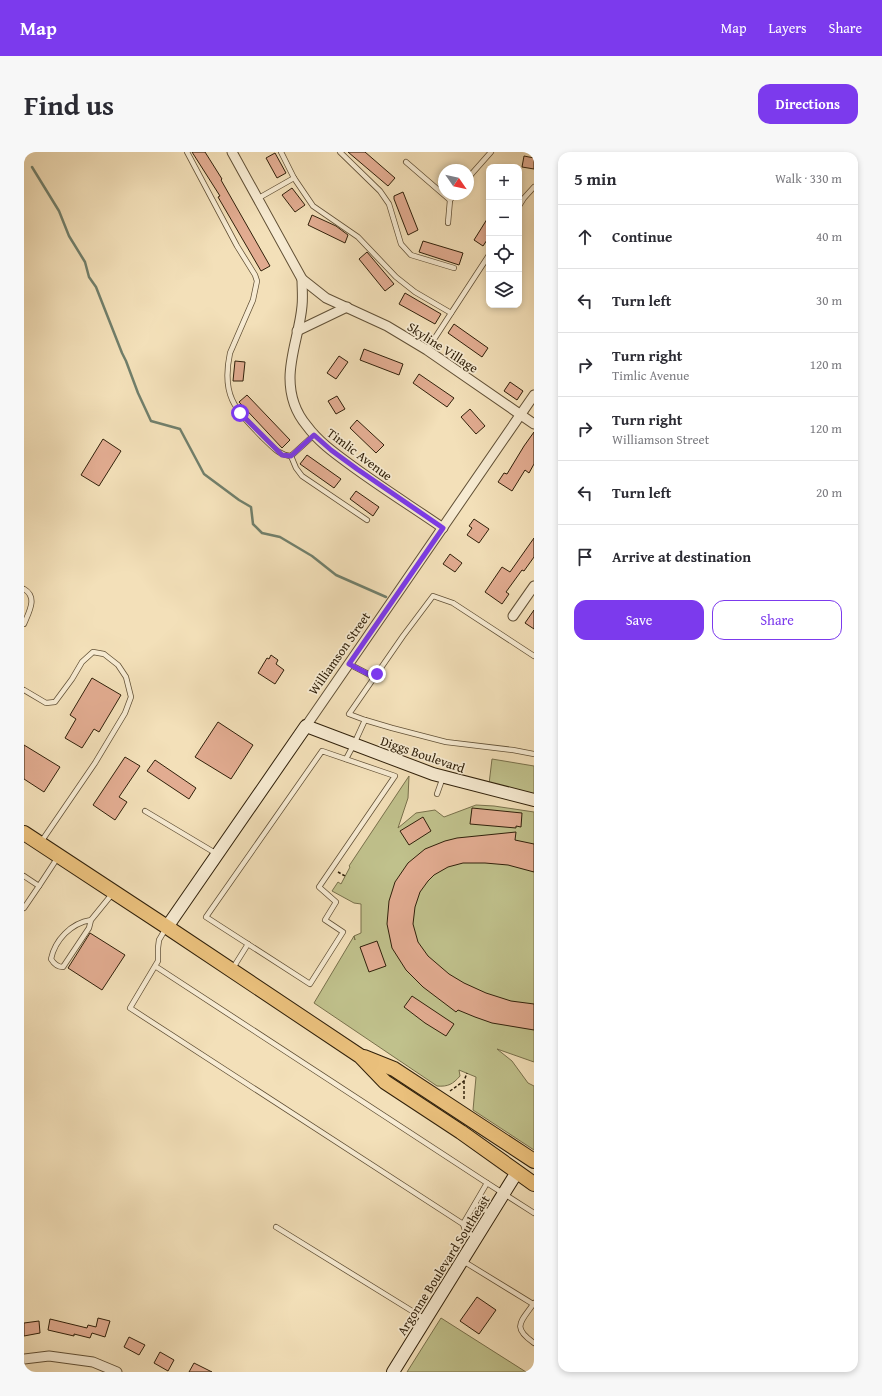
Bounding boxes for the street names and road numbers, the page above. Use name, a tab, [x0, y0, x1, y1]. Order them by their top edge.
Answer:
street label: Skyline Village	[404, 317, 482, 377]
street label: Timlic Avenue	[323, 424, 396, 485]
street label: Williamson Street	[304, 608, 375, 699]
street label: Diggs Boulevard	[378, 731, 468, 778]
street label: Argonne Boulevard Southeast	[392, 1191, 495, 1339]

